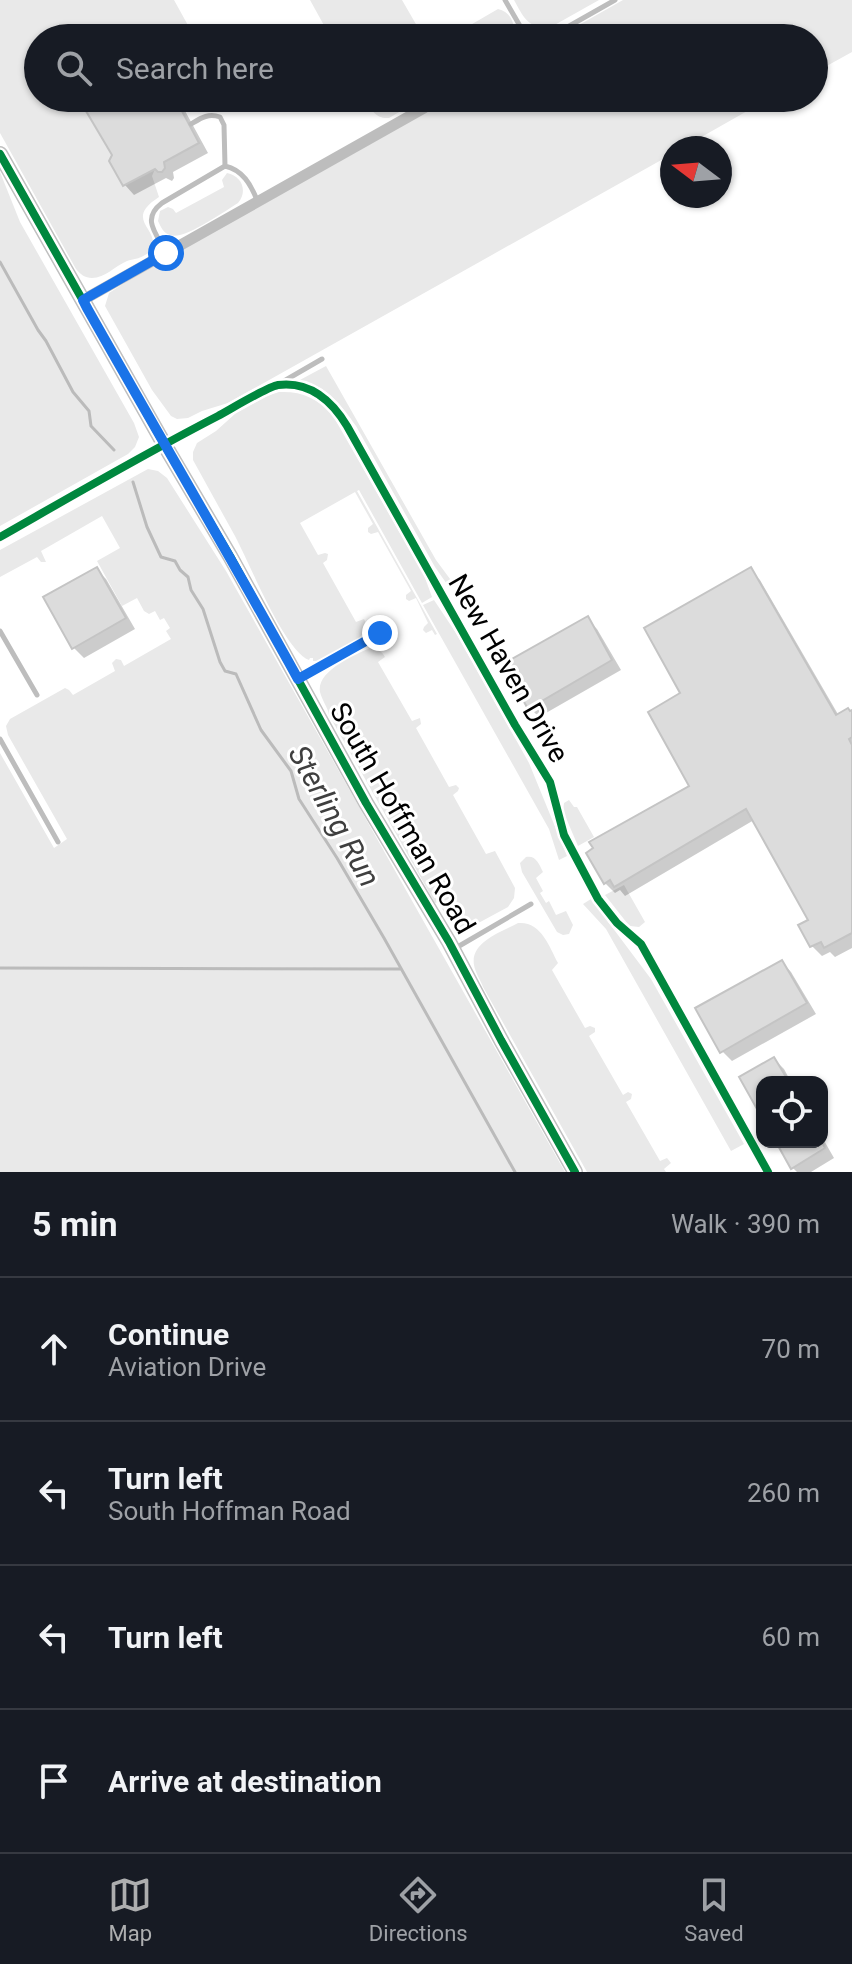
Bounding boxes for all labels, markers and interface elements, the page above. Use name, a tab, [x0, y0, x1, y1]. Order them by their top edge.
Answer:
search box	[24, 24, 828, 112]
icon: search	[52, 46, 96, 90]
text: Search here	[116, 51, 274, 86]
north arrow	[660, 136, 732, 208]
route start	[148, 235, 184, 271]
street label: New Haven Drive	[441, 568, 576, 768]
route end	[362, 615, 398, 651]
street label: South Hoffman Road	[323, 697, 482, 940]
water label: Sterling Run	[281, 739, 388, 892]
map controls	[756, 1076, 828, 1148]
button: locate	[756, 1076, 828, 1148]
text: 5 min	[32, 1204, 117, 1244]
text: Walk · 390 m	[671, 1209, 820, 1239]
text: Continue	[108, 1317, 229, 1352]
icon: ahead	[32, 1327, 76, 1371]
text: 70 m	[762, 1334, 820, 1364]
text: Aviation Drive	[108, 1352, 266, 1382]
text: Turn left	[108, 1461, 223, 1496]
icon: left	[32, 1471, 76, 1515]
text: 260 m	[747, 1478, 820, 1508]
text: South Hoffman Road	[108, 1496, 351, 1526]
icon: left	[32, 1615, 76, 1659]
text: Turn left	[108, 1620, 223, 1655]
text: 60 m	[762, 1622, 820, 1652]
icon: arrive	[32, 1759, 76, 1803]
text: Arrive at destination	[108, 1764, 382, 1799]
tab: Map	[108, 1873, 152, 1946]
tab: Directions	[369, 1873, 468, 1946]
tab: Saved	[684, 1873, 744, 1946]

